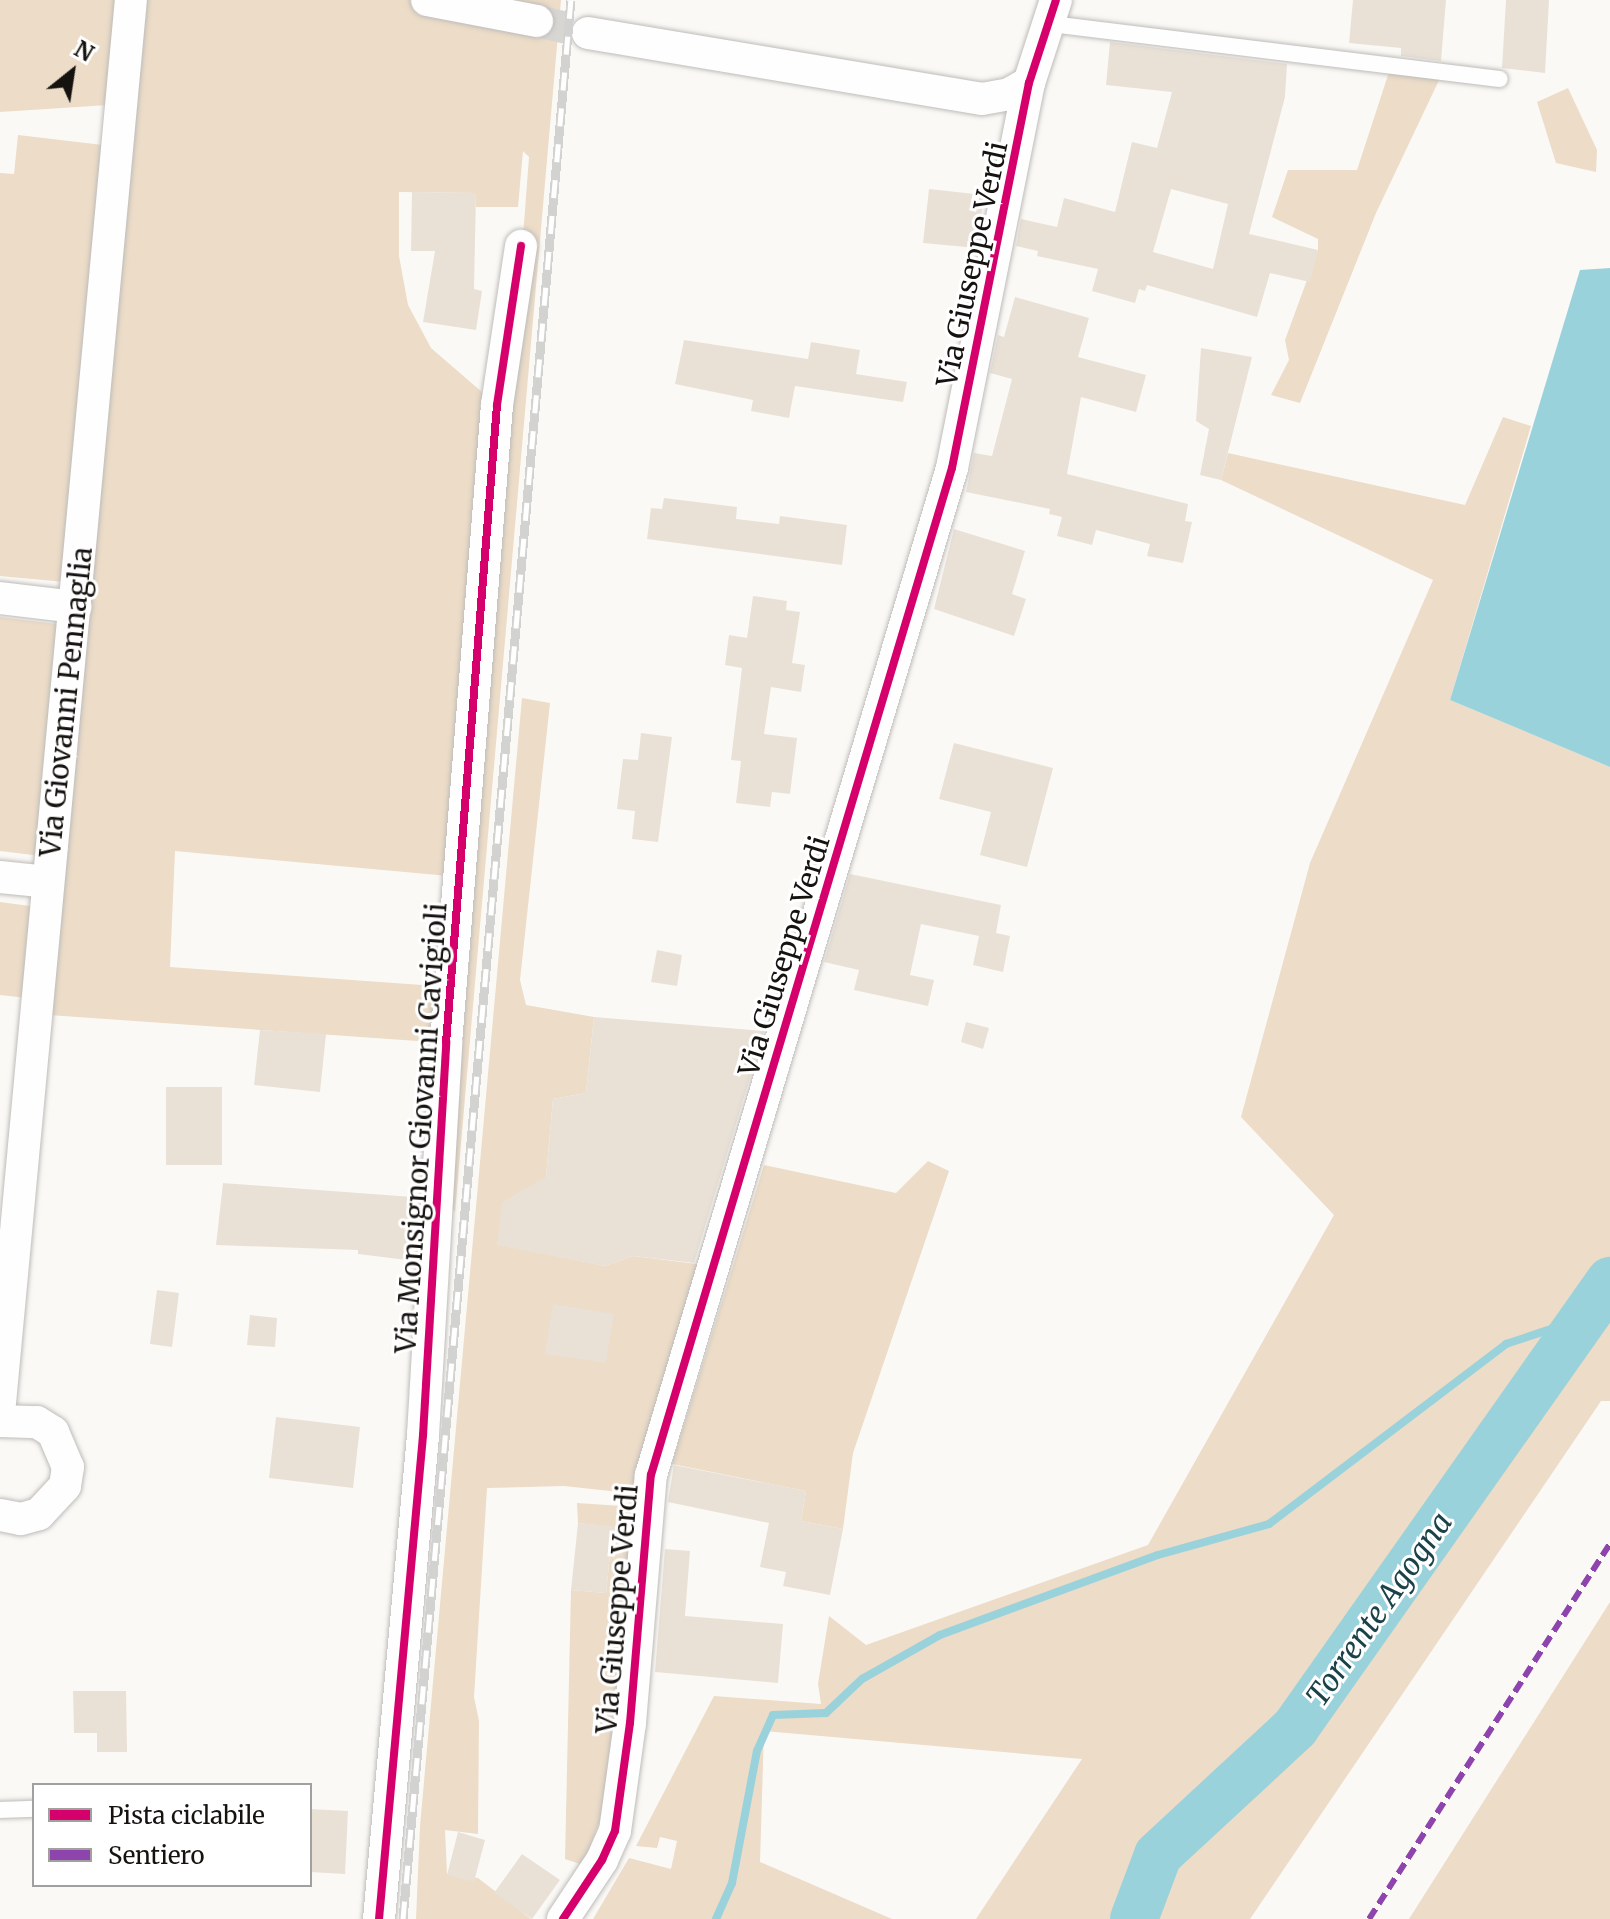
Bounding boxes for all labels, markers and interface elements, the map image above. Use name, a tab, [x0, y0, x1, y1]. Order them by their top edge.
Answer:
north arrow	[32, 32, 112, 112]
text: N	[69, 35, 99, 68]
street label: Via Giuseppe Verdi	[930, 138, 1014, 390]
street label: Via Giovanni Pennaglia	[33, 545, 99, 859]
street label: Via Giuseppe Verdi	[731, 832, 837, 1080]
street label: Via Monsignor Giovanni Cavigioli	[388, 902, 454, 1354]
street label: Via Giuseppe Verdi	[589, 1483, 645, 1735]
water label: Torrente Agogna	[1299, 1505, 1459, 1713]
legend	[32, 1783, 312, 1887]
text: Pista ciclabile	[108, 1800, 265, 1831]
text: Sentiero	[108, 1840, 205, 1871]

